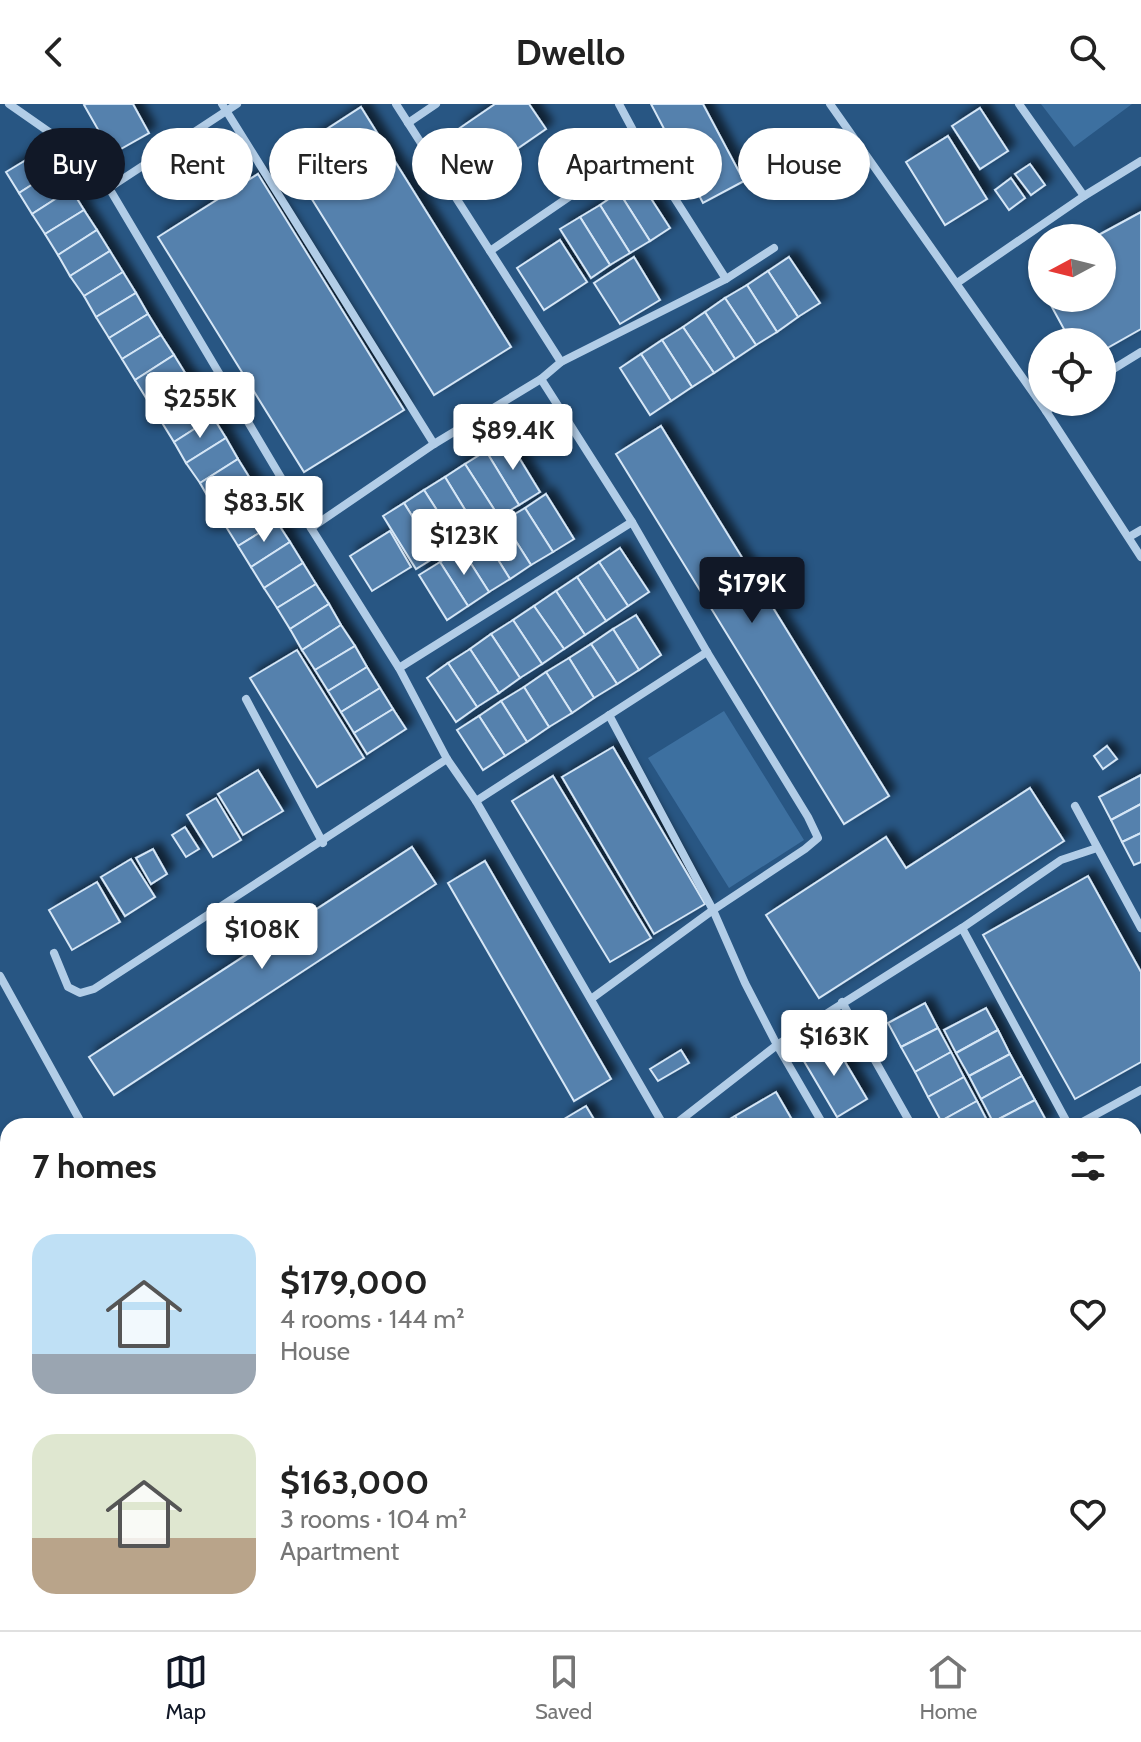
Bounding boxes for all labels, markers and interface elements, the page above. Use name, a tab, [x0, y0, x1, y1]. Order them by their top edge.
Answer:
icon: back	[32, 30, 76, 74]
text: Dwello	[516, 30, 625, 74]
icon: search	[1065, 30, 1109, 74]
chip: Buy	[24, 128, 125, 200]
chip: Rent	[141, 128, 253, 200]
chip: Filters	[269, 128, 396, 200]
chip: New	[412, 128, 522, 200]
chip: Apartment	[538, 128, 722, 200]
chip: House	[738, 128, 870, 200]
north arrow	[1028, 224, 1116, 312]
map controls	[1028, 224, 1116, 416]
button: locate	[1028, 328, 1116, 416]
pin: $255K	[144, 372, 256, 440]
text: $255K	[163, 382, 237, 414]
pin: $89.4K	[448, 404, 578, 472]
text: $89.4K	[471, 414, 555, 446]
pin: $83.5K	[199, 476, 329, 544]
text: $83.5K	[224, 486, 304, 518]
pin: $123K	[408, 509, 520, 577]
text: $123K	[430, 519, 498, 551]
pin: $179K	[696, 557, 808, 625]
text: $179K	[718, 567, 786, 599]
pin: $108K	[206, 903, 318, 971]
text: $108K	[224, 913, 300, 945]
pin: $163K	[778, 1010, 890, 1078]
text: $163K	[799, 1020, 869, 1052]
icon: filters	[1066, 1144, 1110, 1188]
text: 7 homes	[32, 1145, 157, 1187]
text: $179,000	[280, 1261, 428, 1303]
icon: home	[96, 1266, 192, 1362]
icon: heart	[1066, 1292, 1110, 1336]
text: 4 rooms · 144 m²	[280, 1303, 465, 1335]
text: House	[280, 1335, 350, 1367]
text: $163,000	[280, 1461, 429, 1503]
icon: home	[96, 1466, 192, 1562]
icon: heart	[1066, 1492, 1110, 1536]
text: 3 rooms · 104 m²	[280, 1503, 467, 1535]
text: Apartment	[280, 1535, 399, 1567]
tab: Map	[164, 1650, 208, 1725]
tab: Saved	[535, 1650, 592, 1725]
tab: Home	[919, 1650, 977, 1725]

